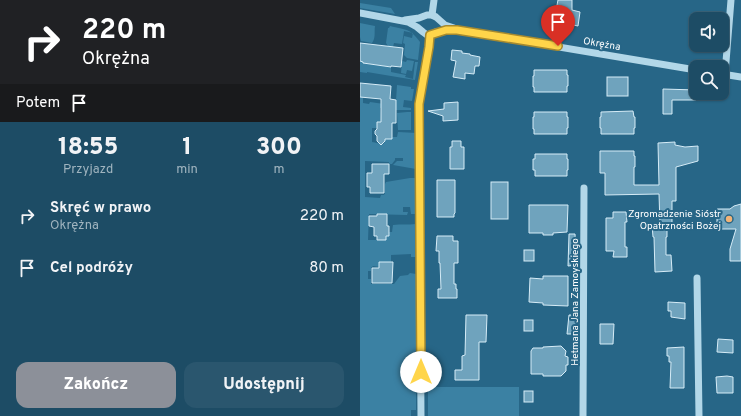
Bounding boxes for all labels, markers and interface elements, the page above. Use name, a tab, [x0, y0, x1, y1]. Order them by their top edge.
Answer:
pin	[541, 5, 575, 46]
icon: arrive	[547, 11, 569, 33]
map controls	[689, 12, 729, 100]
button: sound	[689, 12, 729, 52]
text: 220 m	[82, 13, 166, 49]
icon: right	[16, 16, 68, 68]
street label: Okrężna	[582, 35, 621, 54]
text: Okrężna	[82, 48, 150, 71]
button: search	[689, 60, 729, 100]
icon: arrive	[68, 92, 90, 114]
text: Potem	[16, 94, 60, 113]
text: 18:55	[58, 133, 118, 163]
text: 1	[182, 133, 192, 163]
text: 300	[256, 133, 302, 163]
text: Przyjazd	[63, 162, 113, 178]
text: min	[176, 162, 198, 178]
text: m	[273, 162, 284, 178]
text: Skręć w prawo	[50, 199, 151, 218]
icon: right	[16, 205, 38, 227]
text: 220 m	[300, 207, 344, 226]
place label: Zgromadzenie Sióstr Opatrzności Bożej	[628, 208, 721, 233]
marker: Zgromadzenie Sióstr Opatrzności Bożej	[724, 214, 734, 224]
text: Okrężna	[50, 218, 99, 234]
street label: Hetmana Jana Zamoyskiego	[569, 238, 582, 366]
icon: arrive	[16, 257, 38, 279]
text: Cel podróży	[50, 259, 133, 278]
text: 80 m	[309, 259, 344, 278]
position arrow	[400, 351, 442, 393]
button: Zakończ	[16, 362, 176, 408]
button: Udostępnij	[184, 362, 344, 408]

